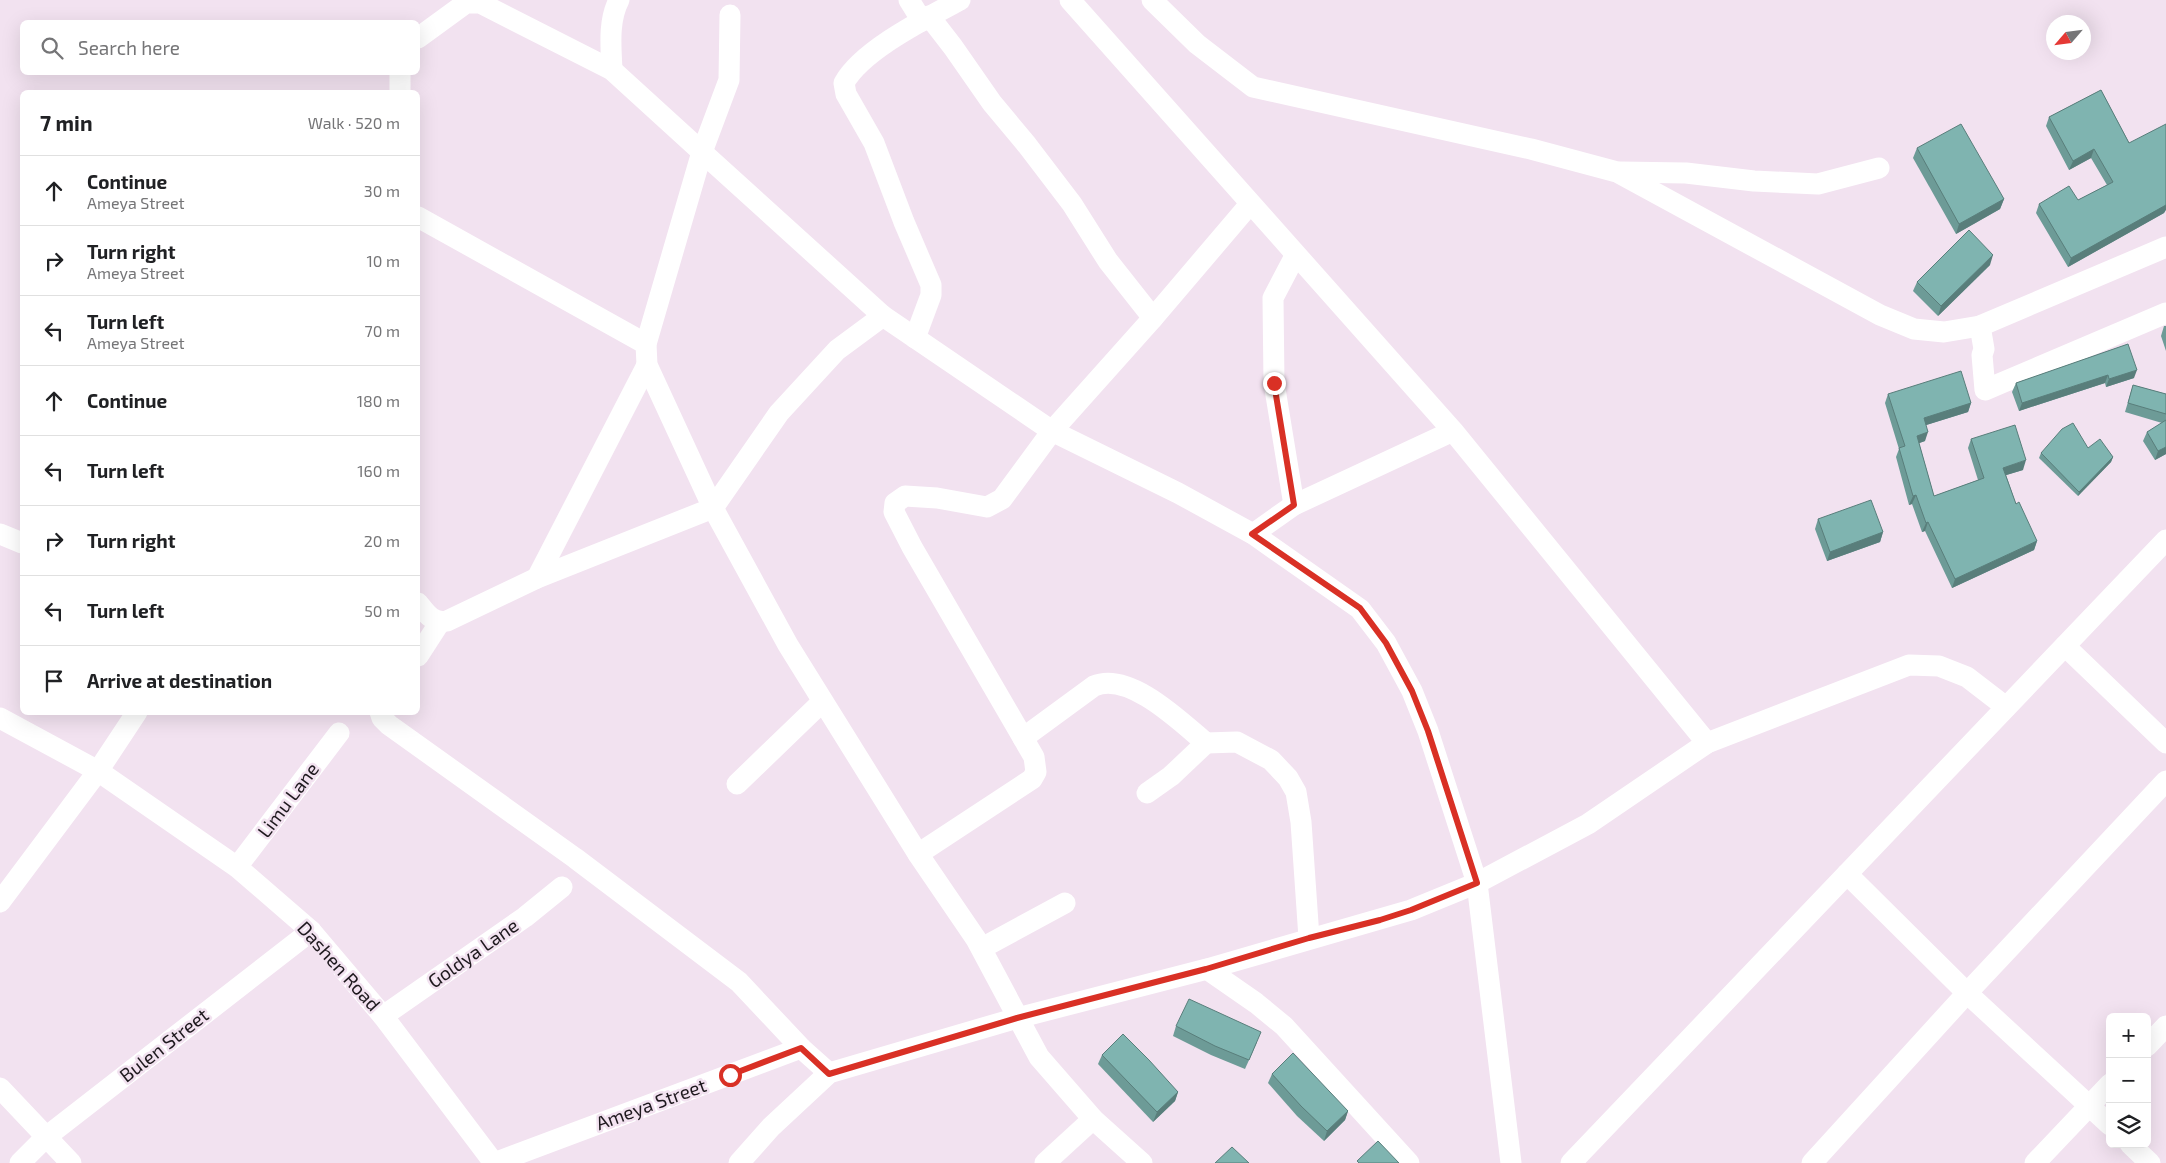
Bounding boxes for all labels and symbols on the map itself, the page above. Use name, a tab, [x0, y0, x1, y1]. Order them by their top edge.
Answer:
north arrow	[2046, 15, 2091, 60]
route end	[1263, 372, 1286, 395]
street label: Limu Lane	[252, 758, 323, 842]
street label: Goldya Lane	[423, 913, 522, 992]
street label: Dashen Road	[293, 916, 386, 1015]
street label: Bulen Street	[115, 1003, 213, 1086]
route start	[719, 1064, 742, 1087]
street label: Ameya Street	[592, 1073, 709, 1134]

